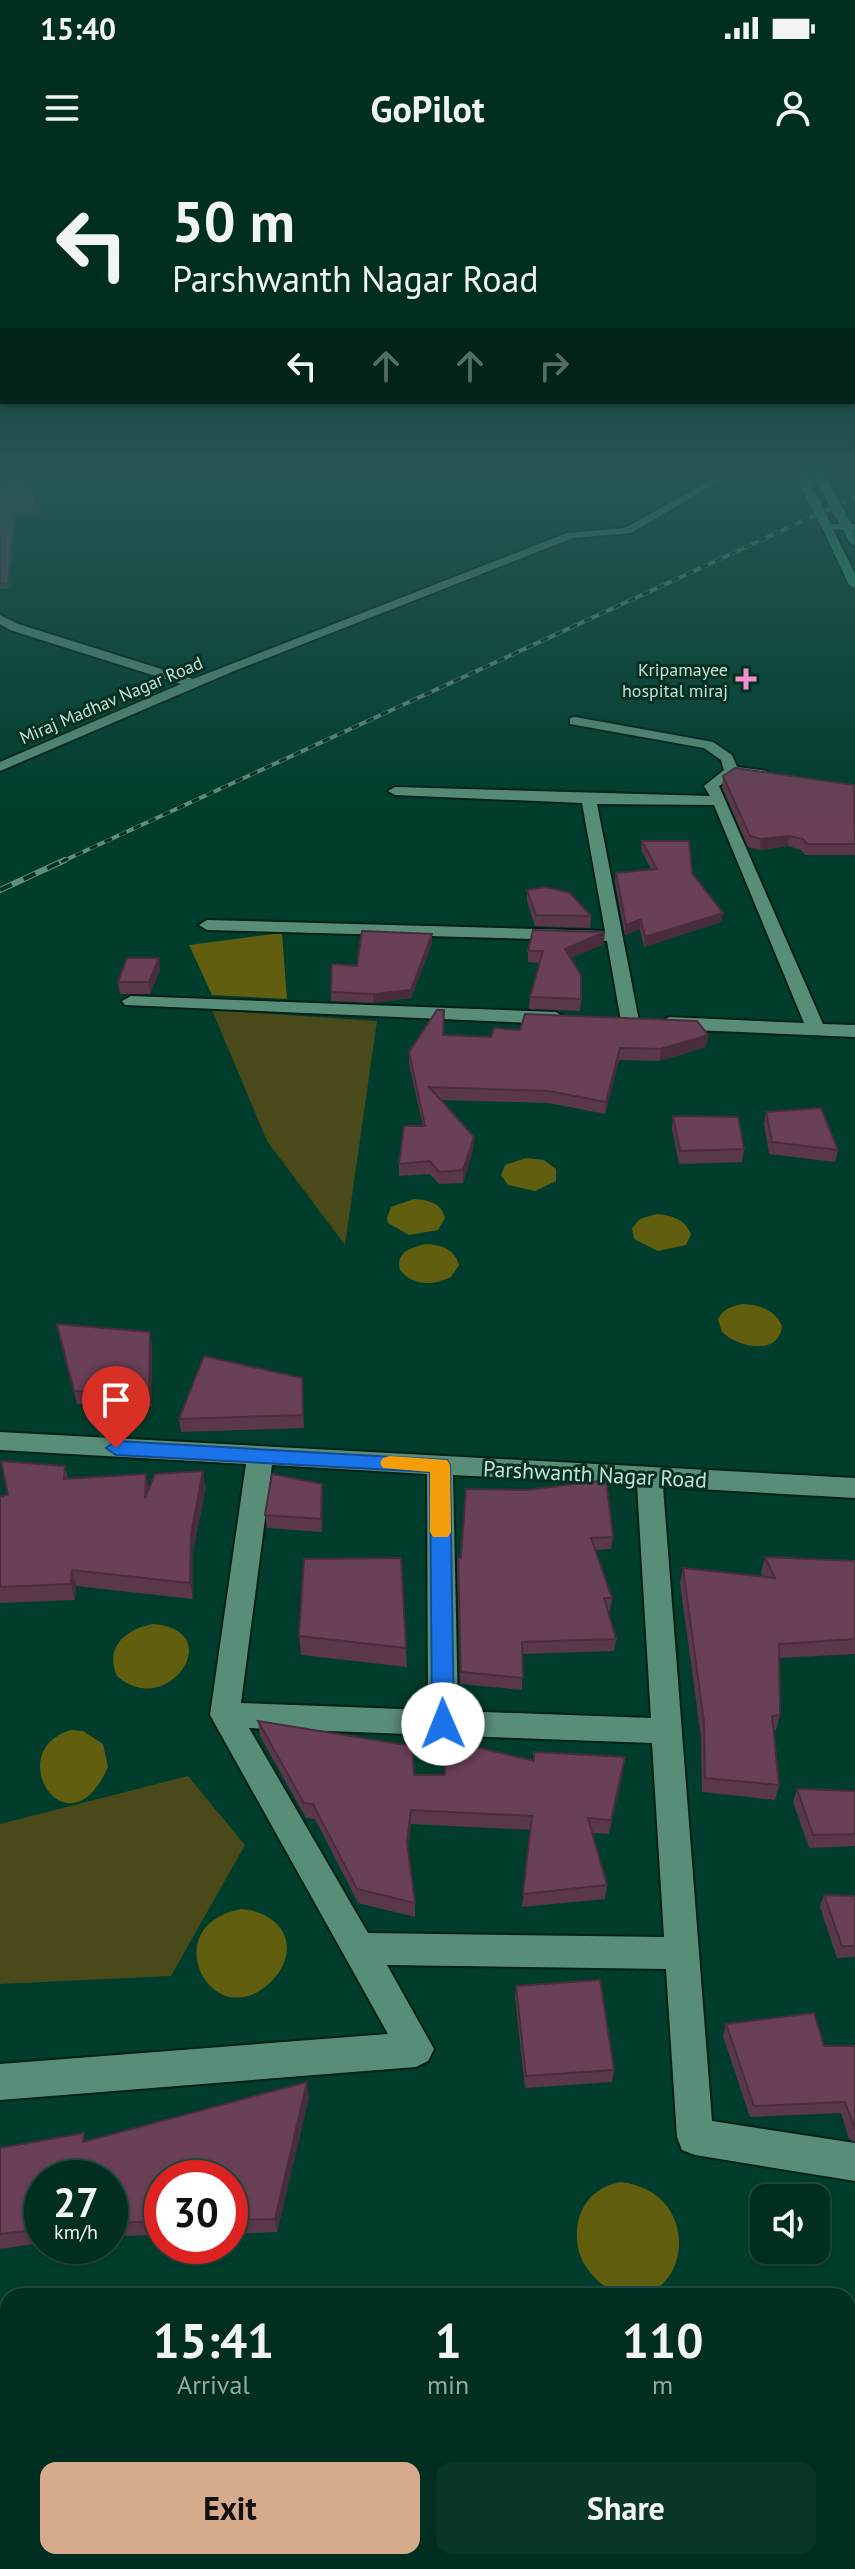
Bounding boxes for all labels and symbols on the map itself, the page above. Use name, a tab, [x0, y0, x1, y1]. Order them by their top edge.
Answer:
street label: Miraj Madhav Nagar Road	[16, 651, 206, 749]
place label: Kripamayee hospital miraj	[622, 658, 728, 702]
marker: Kripamayee hospital miraj	[735, 668, 757, 690]
pin	[82, 1366, 150, 1448]
street label: Parshwanth Nagar Road	[482, 1454, 708, 1494]
position arrow	[401, 1682, 485, 1766]
speed limit sign: 30	[144, 2160, 248, 2264]

